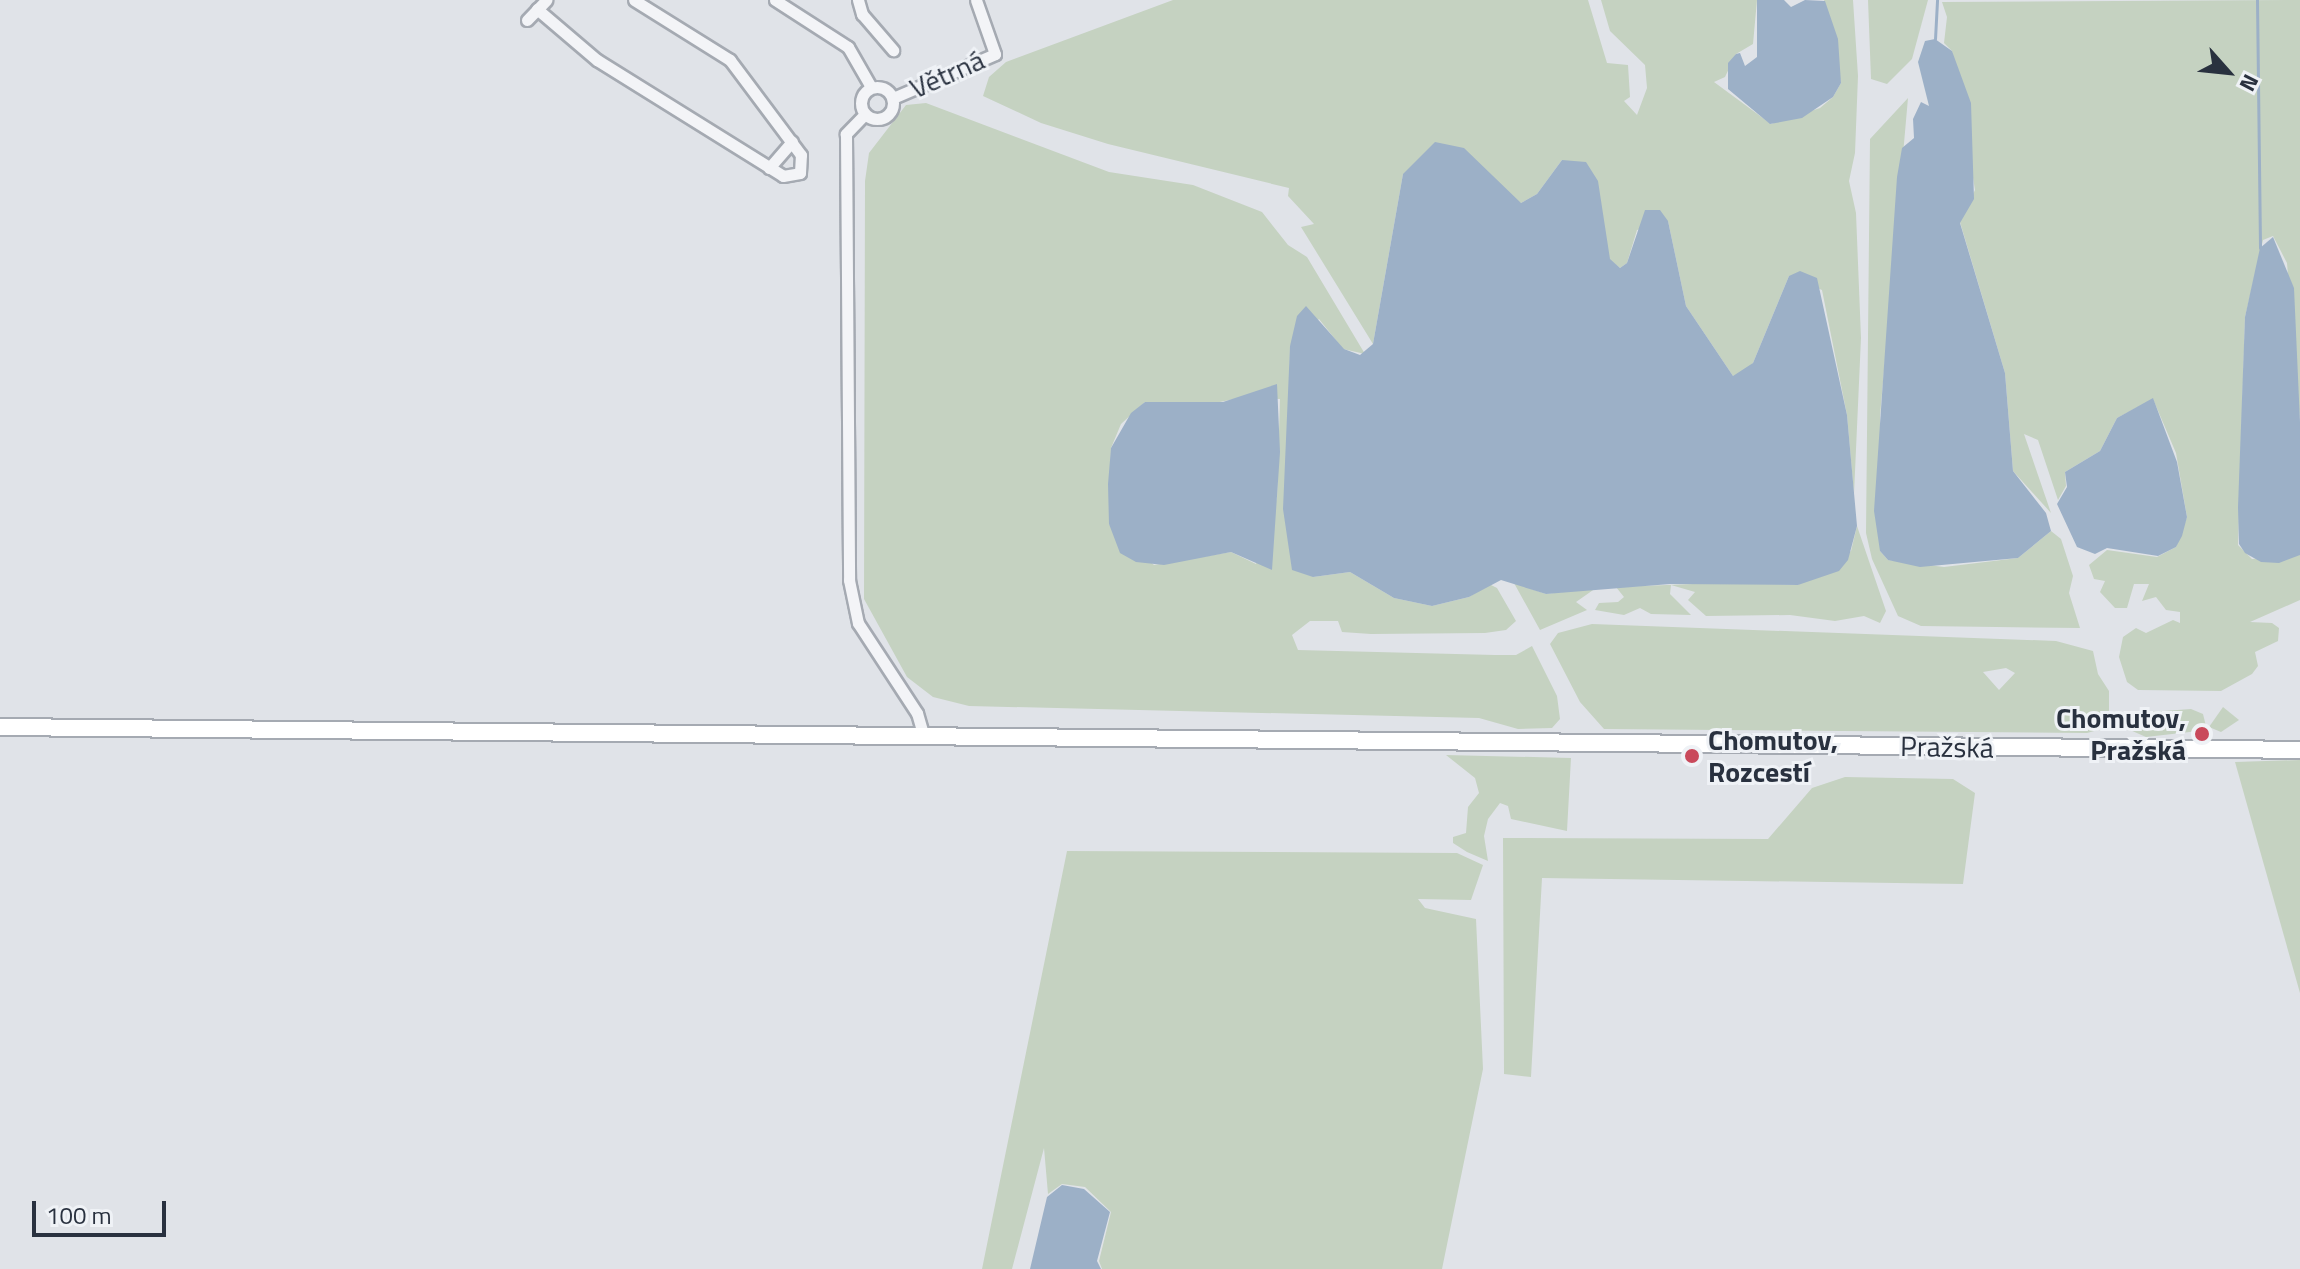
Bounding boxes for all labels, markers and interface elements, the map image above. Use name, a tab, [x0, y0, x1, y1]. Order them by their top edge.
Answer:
north arrow	[2188, 32, 2268, 112]
street label: Větrná	[905, 43, 989, 105]
text: N	[2231, 68, 2268, 97]
place label: Chomutov, Pražská	[2056, 701, 2186, 767]
place label: Chomutov, Rozcestí	[1708, 723, 1838, 789]
marker: Chomutov, Pražská	[2193, 725, 2211, 743]
street label: Pražská	[1900, 729, 1994, 765]
marker: Chomutov, Rozcestí	[1683, 747, 1701, 765]
scale bar	[36, 1185, 170, 1235]
text: 100 m	[46, 1197, 112, 1233]

